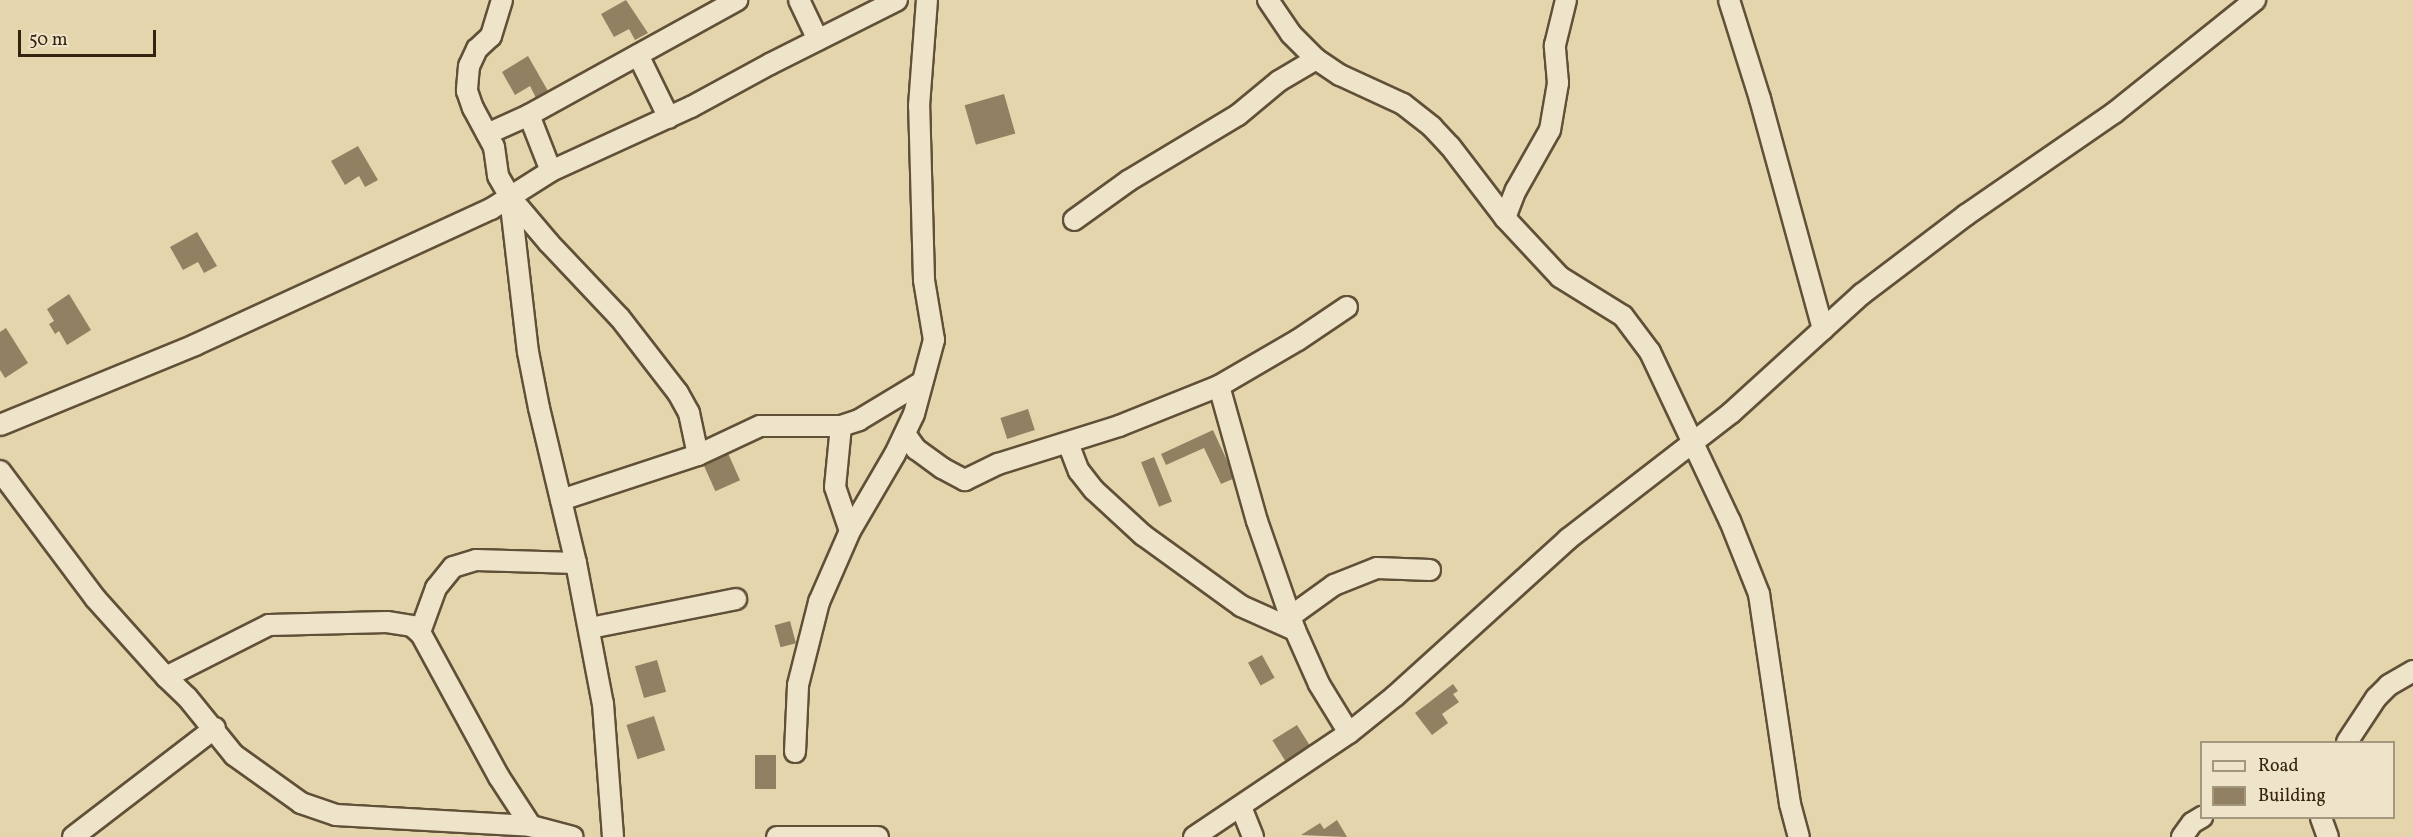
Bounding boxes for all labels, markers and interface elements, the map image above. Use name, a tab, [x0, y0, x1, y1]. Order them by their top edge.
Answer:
scale bar	[21, 18, 159, 56]
text: 50 m	[29, 28, 68, 53]
legend	[2200, 741, 2395, 819]
text: Road	[2258, 754, 2299, 779]
text: Building	[2258, 784, 2326, 809]

